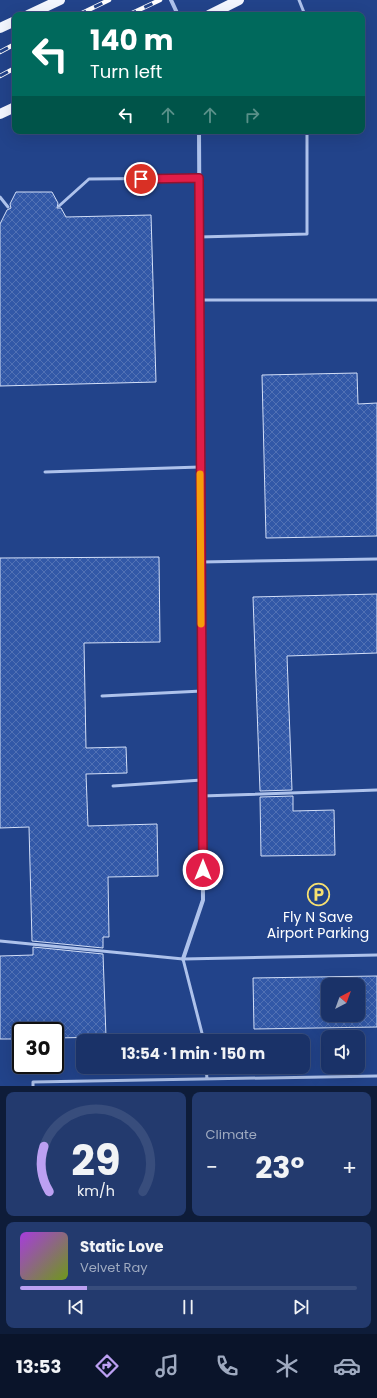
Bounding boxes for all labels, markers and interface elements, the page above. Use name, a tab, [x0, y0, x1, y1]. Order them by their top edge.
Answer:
text: 140 m	[90, 21, 173, 60]
icon: left	[24, 28, 76, 80]
text: Turn left	[90, 59, 162, 84]
icon: left	[115, 104, 137, 126]
icon: ahead	[157, 104, 179, 126]
icon: ahead	[199, 104, 221, 126]
icon: right	[241, 104, 263, 126]
pin	[124, 162, 158, 196]
icon: arrive	[130, 168, 152, 190]
position arrow	[182, 849, 224, 891]
parking icon: Fly N Save Airport Parking	[305, 882, 331, 908]
place label: Fly N Save Airport Parking	[267, 907, 369, 943]
north arrow	[321, 978, 365, 1022]
map controls	[321, 978, 365, 1074]
speed limit sign: 30	[12, 1022, 64, 1074]
button: sound	[321, 1030, 365, 1074]
text: 13:54 · 1 min · 150 m	[121, 1043, 265, 1064]
text: Climate	[206, 1125, 257, 1144]
text: 29	[71, 1131, 120, 1190]
text: 23°	[255, 1146, 304, 1189]
text: −	[206, 1152, 218, 1183]
text: +	[342, 1152, 357, 1183]
text: km/h	[77, 1181, 115, 1201]
text: Static Love	[80, 1236, 164, 1257]
text: Velvet Ray	[80, 1258, 148, 1277]
icon: previous	[65, 1296, 87, 1318]
icon: pause	[177, 1296, 199, 1318]
icon: next	[290, 1296, 312, 1318]
icon: directions	[93, 1352, 121, 1380]
icon: music	[153, 1352, 181, 1380]
icon: phone	[213, 1352, 241, 1380]
icon: climate	[273, 1352, 301, 1380]
icon: car	[333, 1352, 361, 1380]
text: 13:53	[16, 1354, 61, 1379]

